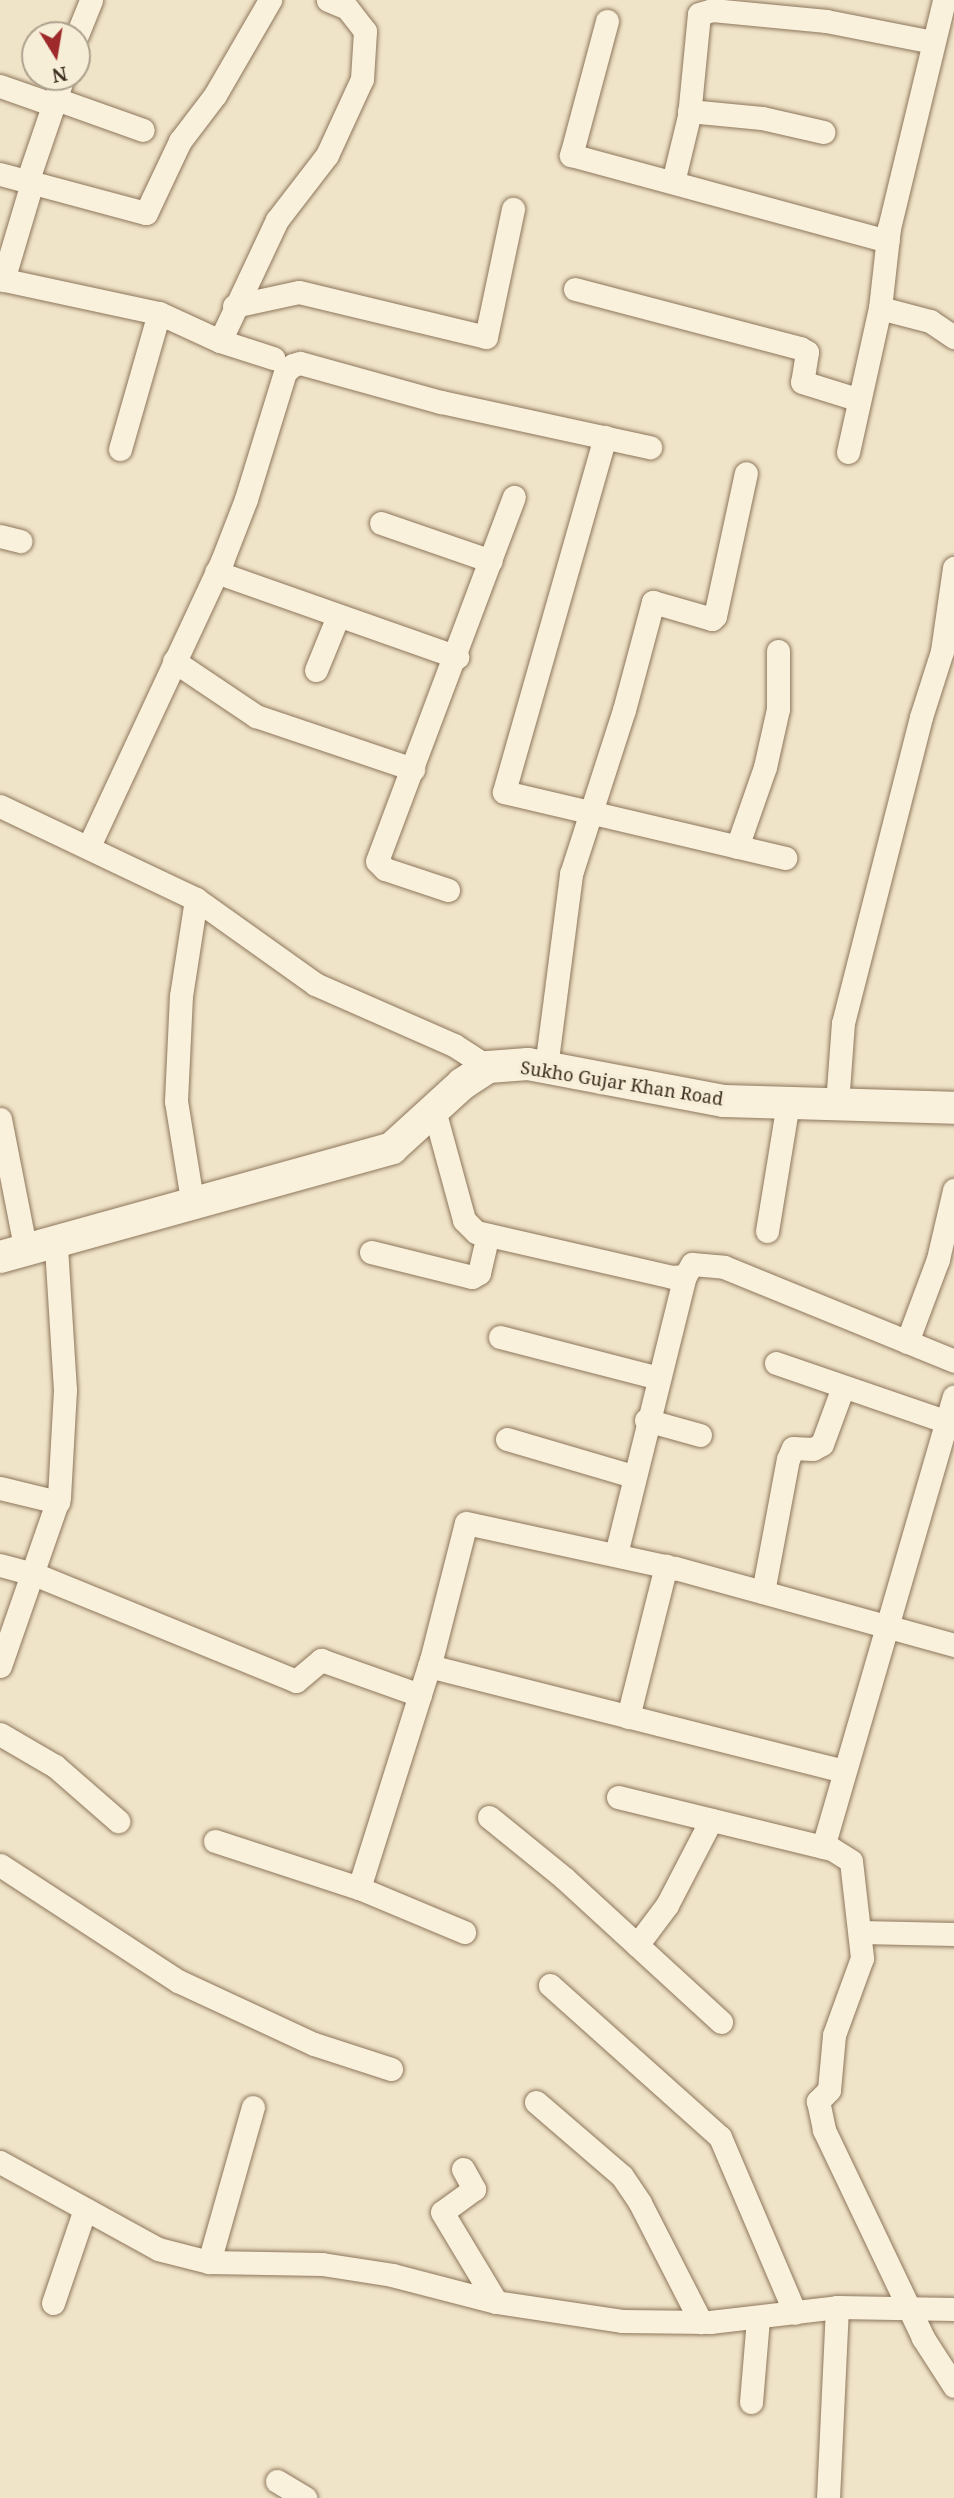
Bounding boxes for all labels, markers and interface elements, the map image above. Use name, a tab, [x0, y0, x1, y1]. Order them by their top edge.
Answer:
north arrow	[21, 21, 91, 91]
text: N	[50, 60, 69, 89]
street label: Sukho Gujar Khan Road	[519, 1056, 725, 1110]

